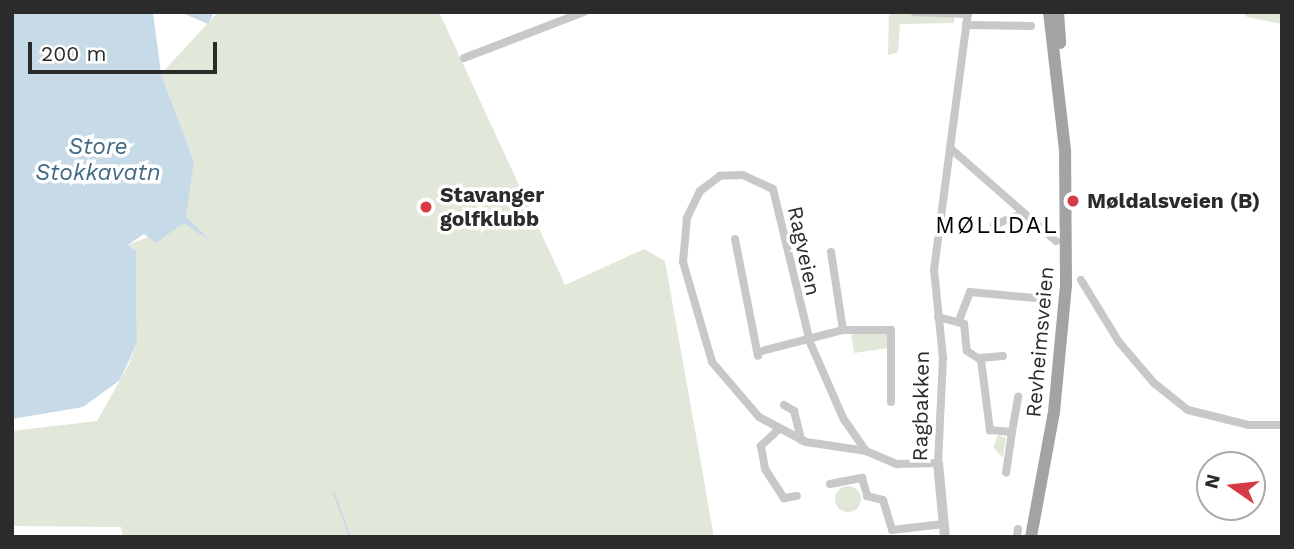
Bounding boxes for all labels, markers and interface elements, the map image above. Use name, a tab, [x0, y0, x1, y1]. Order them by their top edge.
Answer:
scale bar	[32, 28, 220, 72]
text: 200 m	[41, 41, 107, 66]
water label: Store Stokkavatn	[35, 133, 161, 187]
place label: Stavanger golfklubb	[440, 182, 544, 232]
place label: Møldalsveien (B)	[1087, 188, 1260, 214]
marker: Møldalsveien (B)	[1065, 193, 1081, 209]
marker: Stavanger golfklubb	[418, 199, 434, 215]
street label: Ragveien	[782, 204, 826, 298]
district label: MØLLDAL	[936, 212, 1058, 240]
street label: Revheimsveien	[1021, 265, 1059, 419]
street label: Ragbakken	[907, 350, 935, 462]
north arrow	[1196, 451, 1266, 521]
text: N	[1199, 472, 1225, 491]

